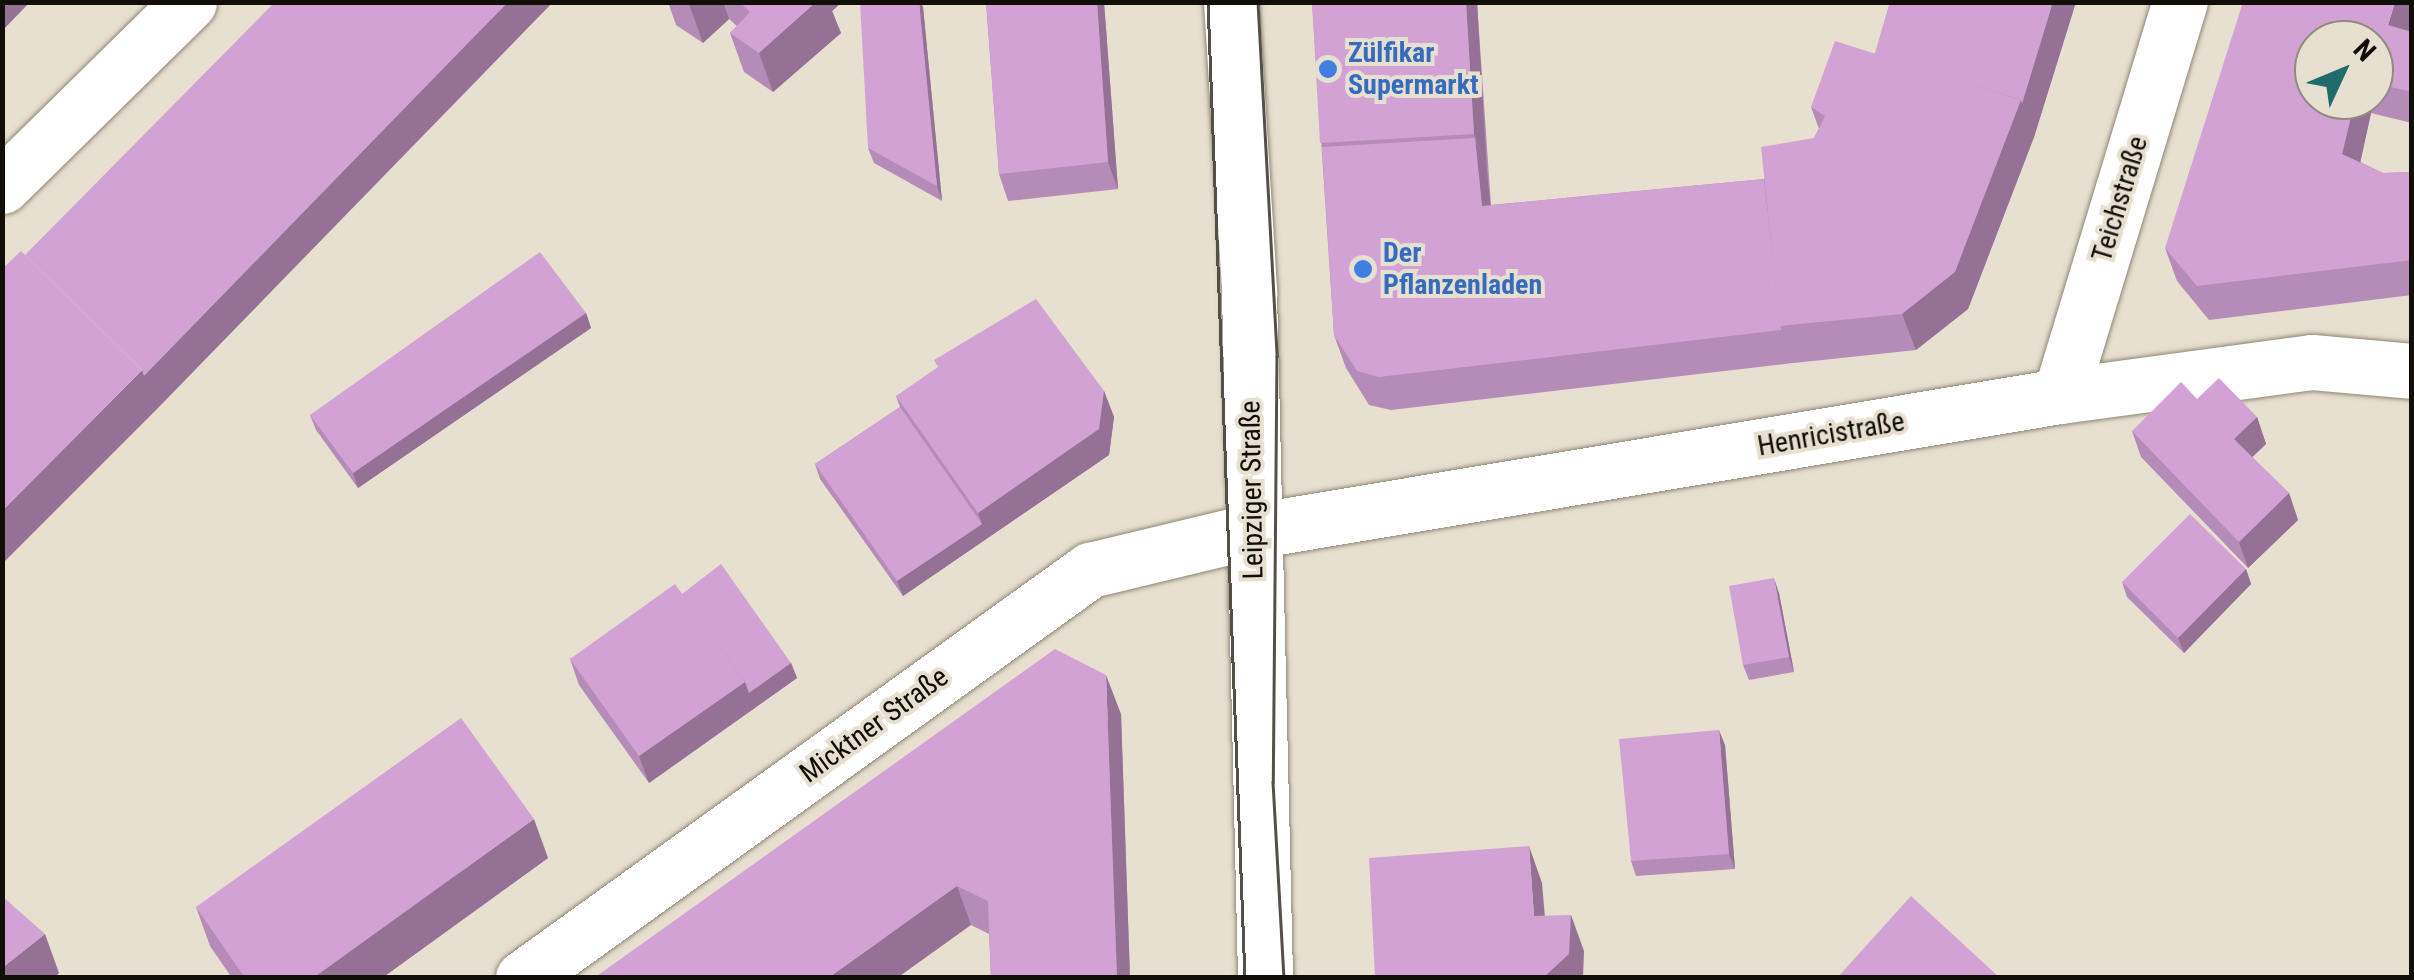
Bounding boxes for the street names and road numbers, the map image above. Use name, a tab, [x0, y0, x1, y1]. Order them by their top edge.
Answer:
street label: Teichstraße	[2085, 132, 2155, 266]
street label: Leipziger Straße	[1234, 400, 1270, 580]
street label: Henricistraße	[1755, 405, 1907, 463]
street label: Micktner Straße	[793, 660, 955, 790]

